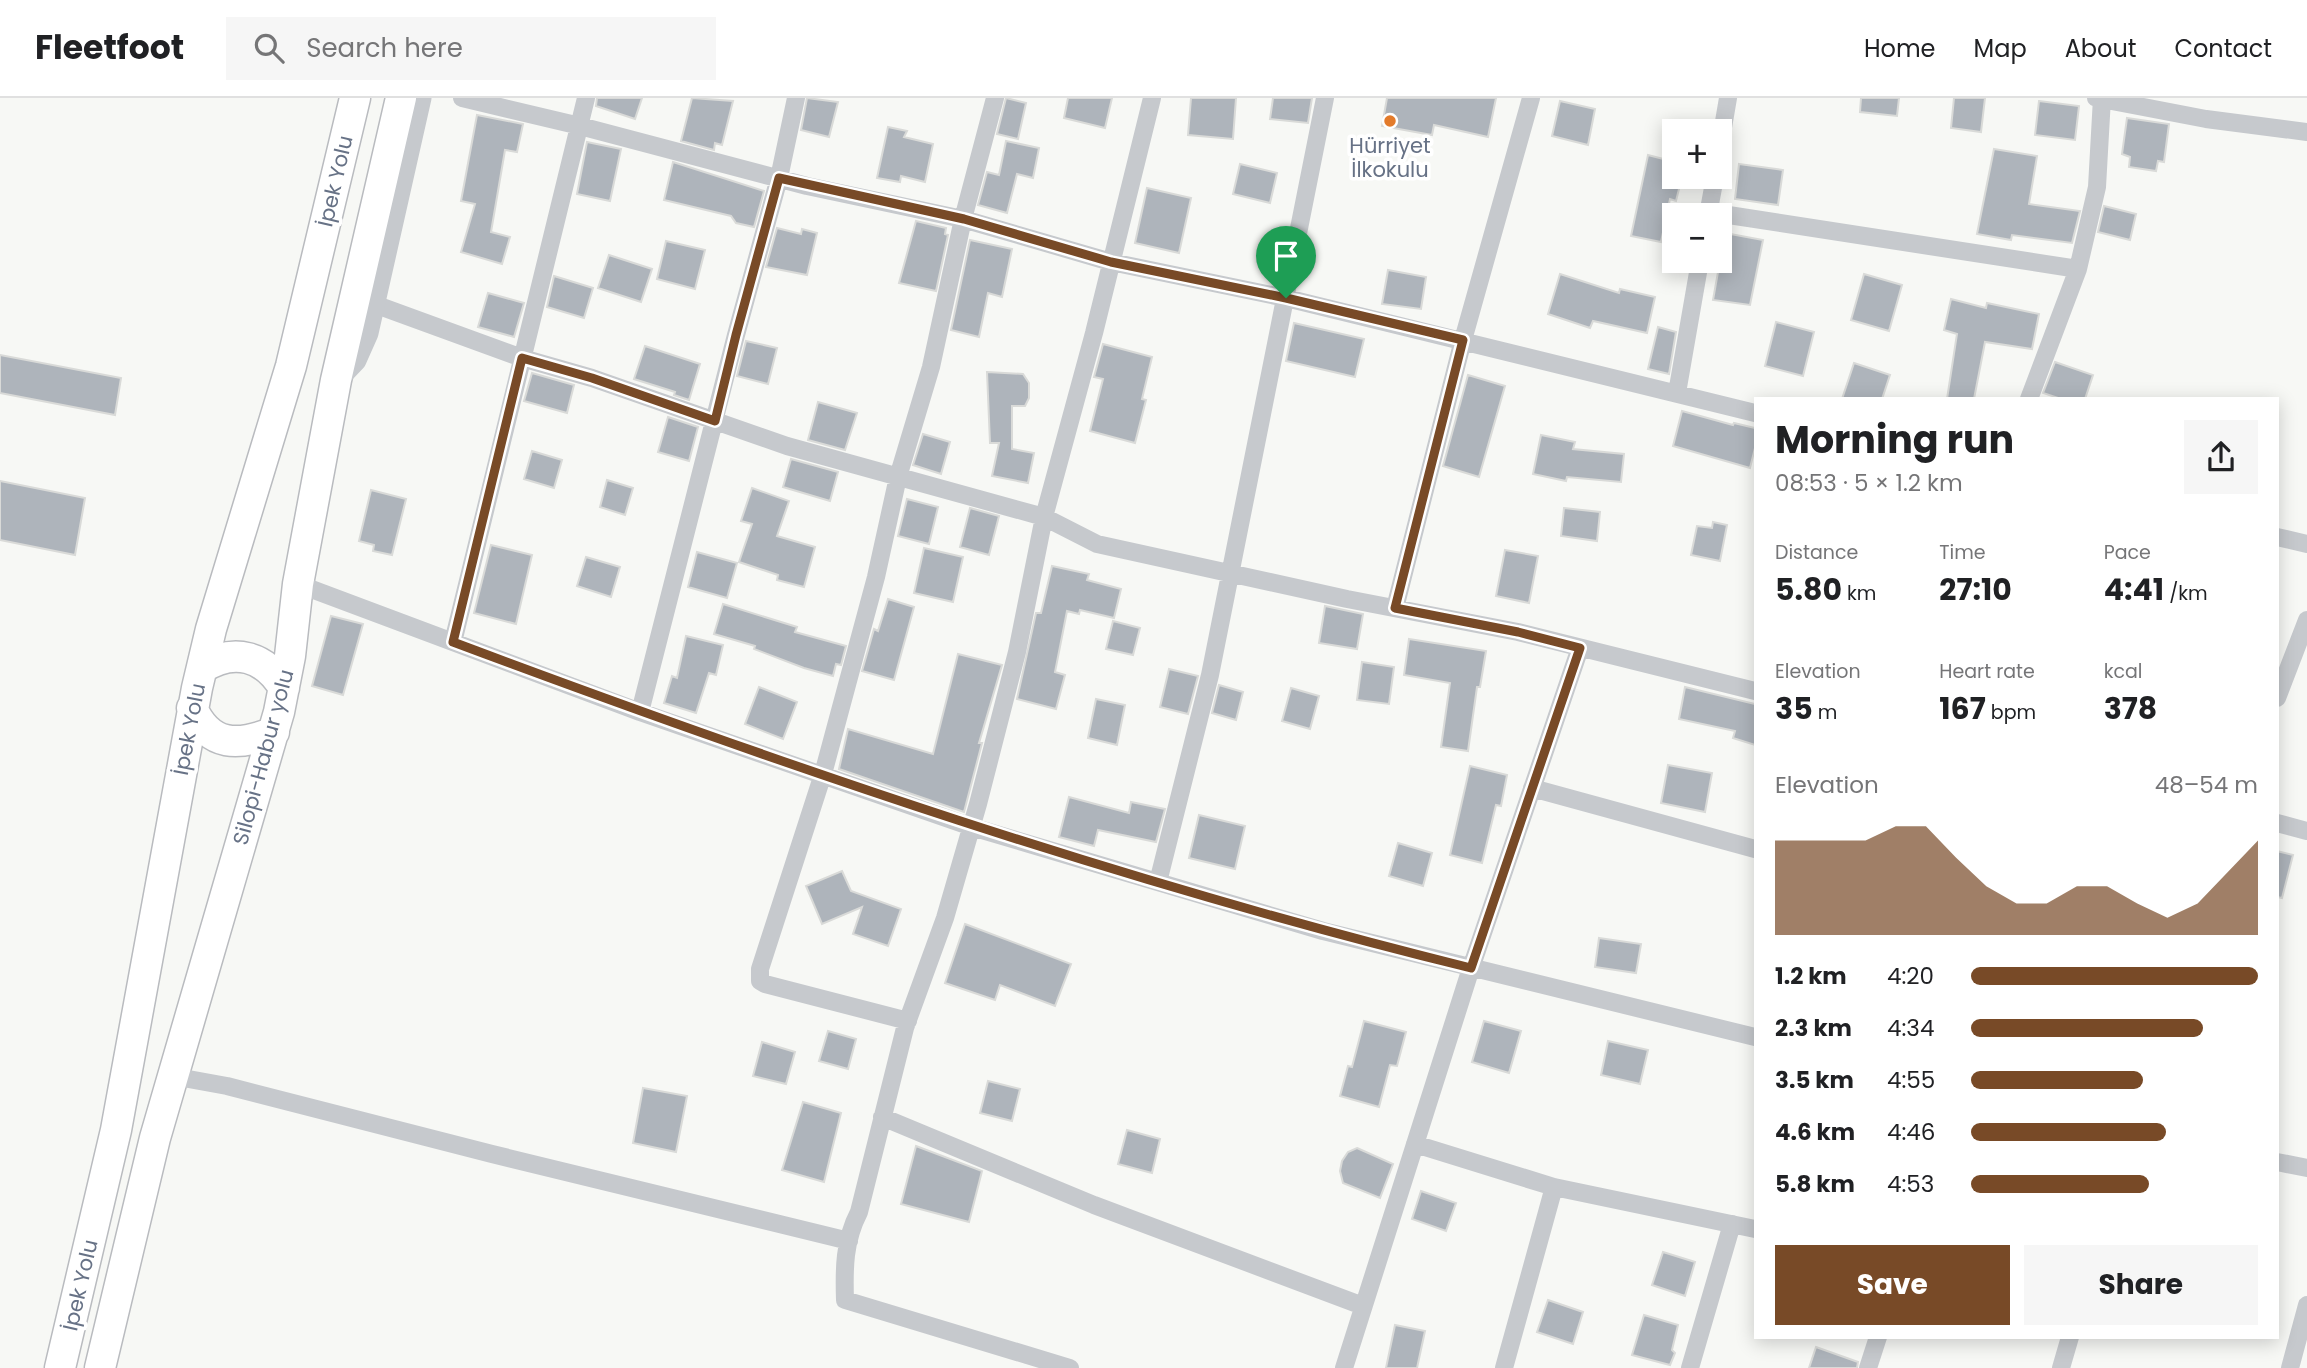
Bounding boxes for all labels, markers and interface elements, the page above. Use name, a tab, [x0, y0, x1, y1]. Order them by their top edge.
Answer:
search box	[226, 17, 716, 80]
text: Fleetfoot	[35, 24, 184, 71]
icon: search	[250, 29, 288, 67]
text: Search here	[306, 30, 463, 66]
text: Home	[1864, 32, 1936, 65]
text: Map	[1974, 32, 2027, 65]
text: About	[2065, 32, 2136, 65]
text: Contact	[2174, 32, 2272, 65]
marker: Hürriyet İlkokulu	[1382, 113, 1398, 129]
map controls	[1662, 119, 1732, 273]
button: +	[1662, 119, 1732, 189]
place label: Hürriyet İlkokulu	[1349, 131, 1431, 184]
street label: İpek Yolu	[310, 132, 360, 230]
button: −	[1662, 203, 1732, 273]
pin	[1256, 226, 1316, 298]
icon: arrive	[1267, 237, 1305, 275]
text: Morning run	[1775, 413, 2014, 466]
button: share	[2184, 420, 2258, 494]
text: 08:53 · 5 × 1.2 km	[1775, 467, 1963, 499]
text: Distance	[1775, 539, 1858, 566]
text: Time	[1939, 539, 1986, 566]
text: Pace	[2104, 539, 2151, 566]
text: 5.80	[1775, 568, 1842, 611]
text: 27:10	[1939, 568, 2012, 611]
text: 4:41	[2104, 568, 2164, 611]
text: km	[1842, 580, 1876, 607]
text: /km	[2164, 580, 2208, 607]
text: Elevation	[1775, 658, 1861, 685]
text: Heart rate	[1939, 658, 2035, 685]
text: kcal	[2104, 658, 2143, 685]
street label: Silopi-Habur yolu	[226, 666, 300, 848]
street label: İpek Yolu	[166, 681, 212, 777]
text: 35	[1775, 687, 1813, 730]
text: 167	[1939, 687, 1986, 730]
text: 378	[2104, 687, 2157, 730]
text: m	[1813, 699, 1837, 726]
text: bpm	[1986, 699, 2036, 726]
text: Elevation	[1775, 769, 1879, 801]
text: 48–54 m	[2155, 769, 2258, 801]
text: 1.2 km	[1775, 960, 1847, 992]
text: 4:20	[1887, 960, 1934, 992]
text: 2.3 km	[1775, 1012, 1852, 1044]
text: 4:34	[1887, 1012, 1934, 1044]
text: 3.5 km	[1775, 1064, 1854, 1096]
text: 4:55	[1887, 1064, 1935, 1096]
text: 4.6 km	[1775, 1116, 1855, 1148]
text: 4:46	[1887, 1116, 1935, 1148]
text: 5.8 km	[1775, 1168, 1855, 1200]
text: 4:53	[1887, 1168, 1934, 1200]
street label: İpek Yolu	[55, 1236, 105, 1334]
button: Save	[1775, 1245, 2010, 1325]
button: Share	[2024, 1245, 2258, 1325]

